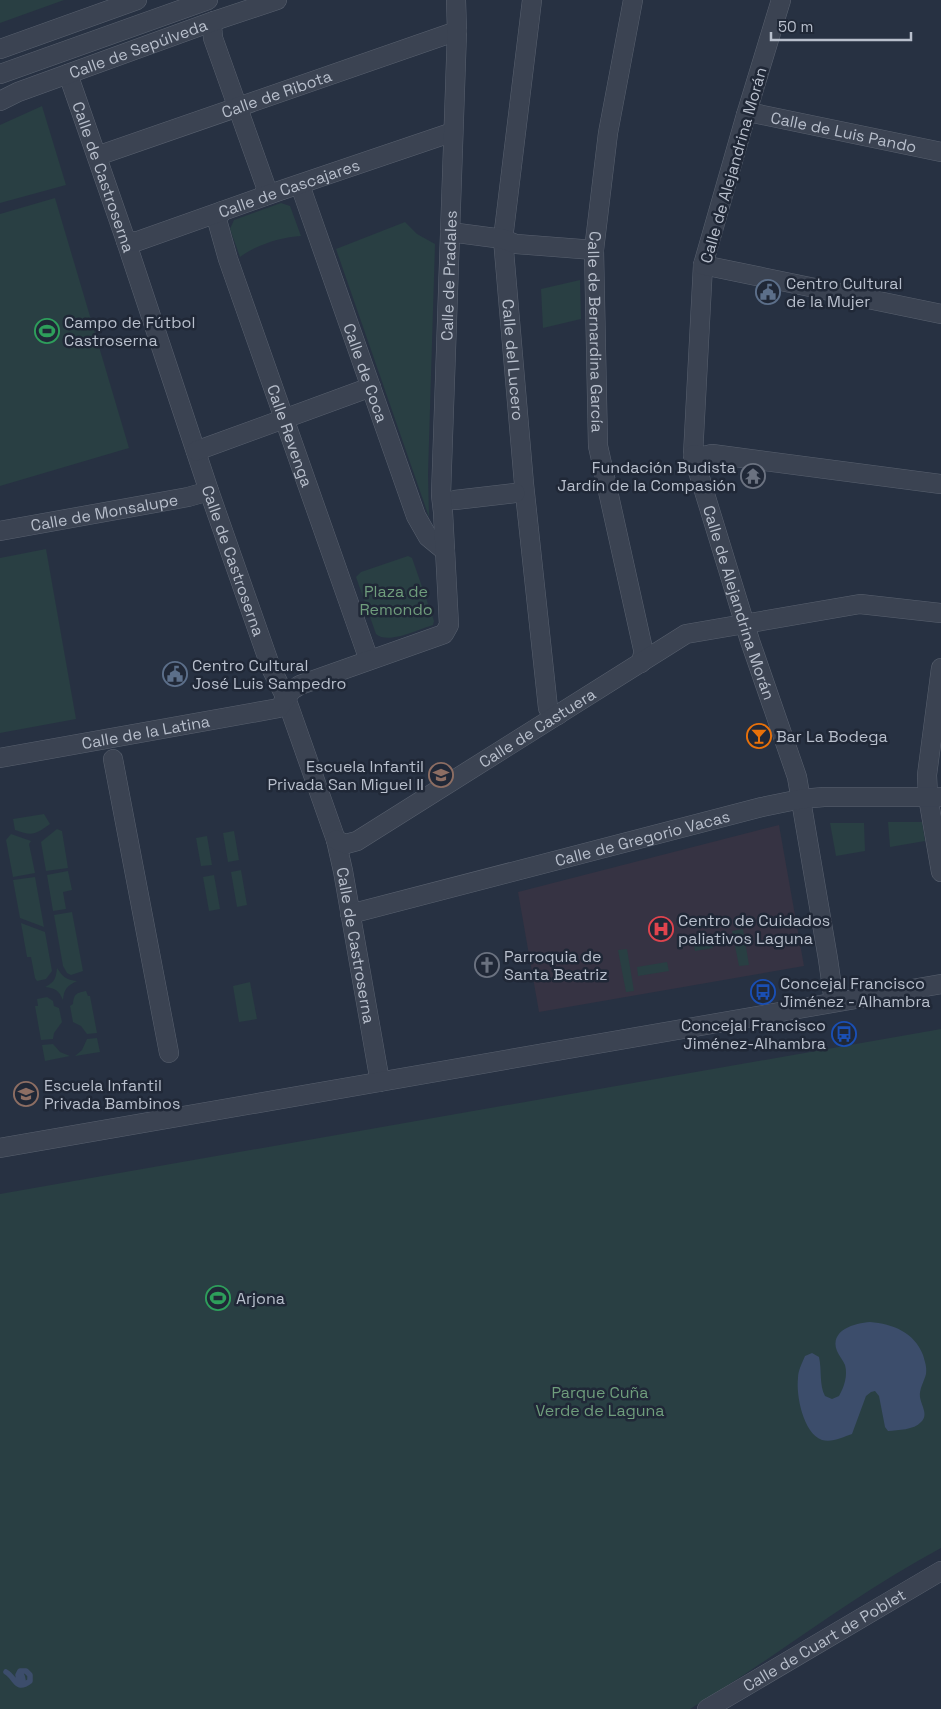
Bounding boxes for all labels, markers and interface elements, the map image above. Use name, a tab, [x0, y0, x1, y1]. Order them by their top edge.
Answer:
scale bar	[771, 10, 911, 42]
street label: Calle de Sepúlveda	[66, 14, 210, 84]
text: 50 m	[778, 17, 813, 36]
street label: Calle de Ribota	[219, 65, 335, 123]
street label: Calle de Alejandrina Morán	[695, 65, 772, 266]
street label: Calle de Castroserna	[67, 99, 139, 255]
street label: Calle de Luis Pando	[769, 107, 919, 158]
street label: Calle de Cascajares	[216, 154, 363, 223]
street label: Calle de Pradales	[436, 210, 462, 341]
street label: Calle de Bernardina García	[583, 230, 608, 433]
place label: Centro Cultural de la Mujer	[786, 273, 902, 312]
public building icon: Centro Cultural de la Mujer	[755, 279, 781, 305]
street label: Calle del Lucero	[497, 298, 529, 421]
place label: Campo de Fútbol Castroserna	[64, 312, 195, 351]
sports icon: Campo de Fútbol Castroserna	[34, 318, 60, 344]
street label: Calle de Coca	[338, 321, 392, 425]
street label: Calle Revenga	[262, 382, 317, 490]
place label: Fundación Budista Jardín de la Compasión	[557, 457, 736, 496]
temple icon: Fundación Budista Jardín de la Compasión	[740, 463, 766, 489]
street label: Calle de Castroserna	[197, 483, 269, 639]
street label: Calle de Monsalupe	[29, 489, 180, 536]
street label: Calle de Alejandrina Morán	[698, 503, 780, 703]
park label: Plaza de Remondo	[359, 581, 433, 620]
place label: Centro Cultural José Luis Sampedro	[192, 655, 346, 694]
public building icon: Centro Cultural José Luis Sampedro	[162, 661, 188, 687]
street label: Calle de Castuera	[475, 683, 600, 773]
street label: Calle de la Latina	[80, 711, 212, 754]
bar icon: Bar La Bodega	[746, 723, 772, 749]
place label: Bar La Bodega	[776, 726, 888, 747]
place label: Escuela Infantil Privada San Miguel II	[267, 756, 424, 795]
school or university icon: Escuela Infantil Privada San Miguel II	[428, 762, 454, 788]
street label: Calle de Gregorio Vacas	[553, 806, 732, 871]
street label: Calle de Castroserna	[331, 865, 380, 1025]
place label: Centro de Cuidados paliativos Laguna	[678, 910, 830, 949]
hospital icon: Centro de Cuidados paliativos Laguna	[648, 916, 674, 942]
place label: Parroquia de Santa Beatriz	[504, 946, 608, 985]
church icon: Parroquia de Santa Beatriz	[474, 952, 500, 978]
place label: Concejal Francisco Jiménez - Alhambra	[780, 973, 930, 1012]
bus stop icon: Concejal Francisco Jiménez - Alhambra	[750, 979, 776, 1005]
place label: Concejal Francisco Jiménez-Alhambra	[681, 1015, 826, 1054]
bus stop icon: Concejal Francisco Jiménez-Alhambra	[831, 1021, 857, 1047]
place label: Escuela Infantil Privada Bambinos	[44, 1075, 180, 1114]
school or university icon: Escuela Infantil Privada Bambinos	[13, 1081, 39, 1107]
sports icon: Arjona	[205, 1285, 231, 1311]
place label: Arjona	[236, 1288, 285, 1309]
park label: Parque Cuña Verde de Laguna	[535, 1382, 665, 1421]
street label: Calle de Cuart de Poblet	[739, 1584, 910, 1697]

